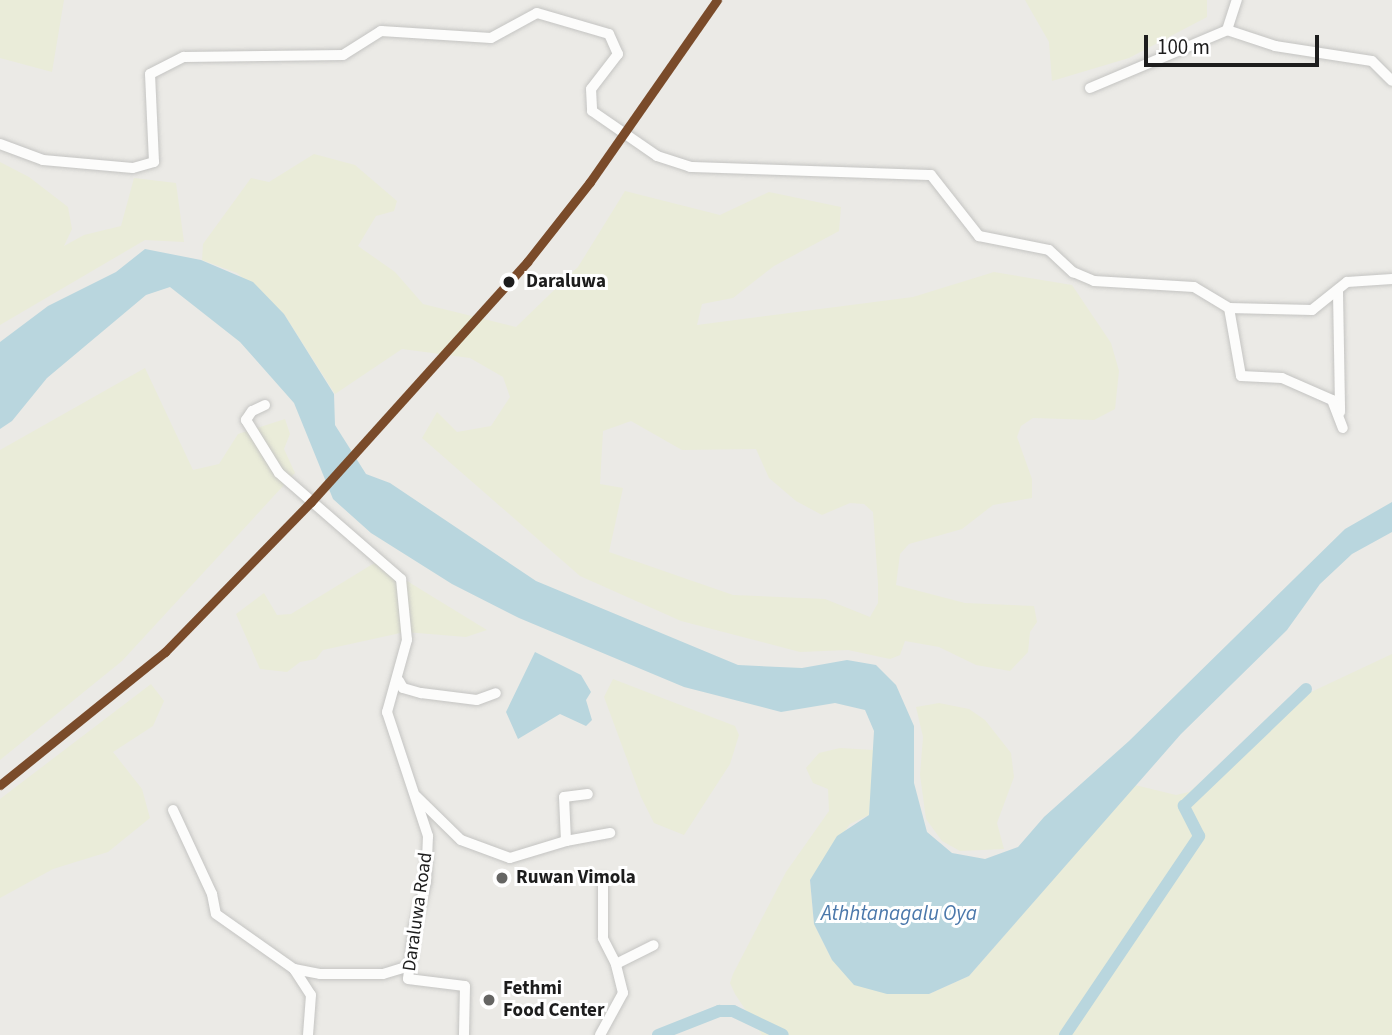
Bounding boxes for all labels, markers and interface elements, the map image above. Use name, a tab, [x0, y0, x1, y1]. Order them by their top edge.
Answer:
scale bar	[1147, 21, 1322, 65]
text: 100 m	[1157, 32, 1210, 62]
marker: Daraluwa	[498, 271, 520, 293]
place label: Daraluwa	[526, 271, 606, 293]
street label: Daraluwa Road	[398, 851, 438, 973]
place label: Ruwan Vimola	[516, 867, 636, 889]
marker: Ruwan Vimola	[494, 870, 510, 886]
water label: Athhtanagalu Oya	[821, 900, 977, 926]
place label: Fethmi Food Center	[503, 978, 604, 1022]
marker: Fethmi Food Center	[481, 992, 497, 1008]

